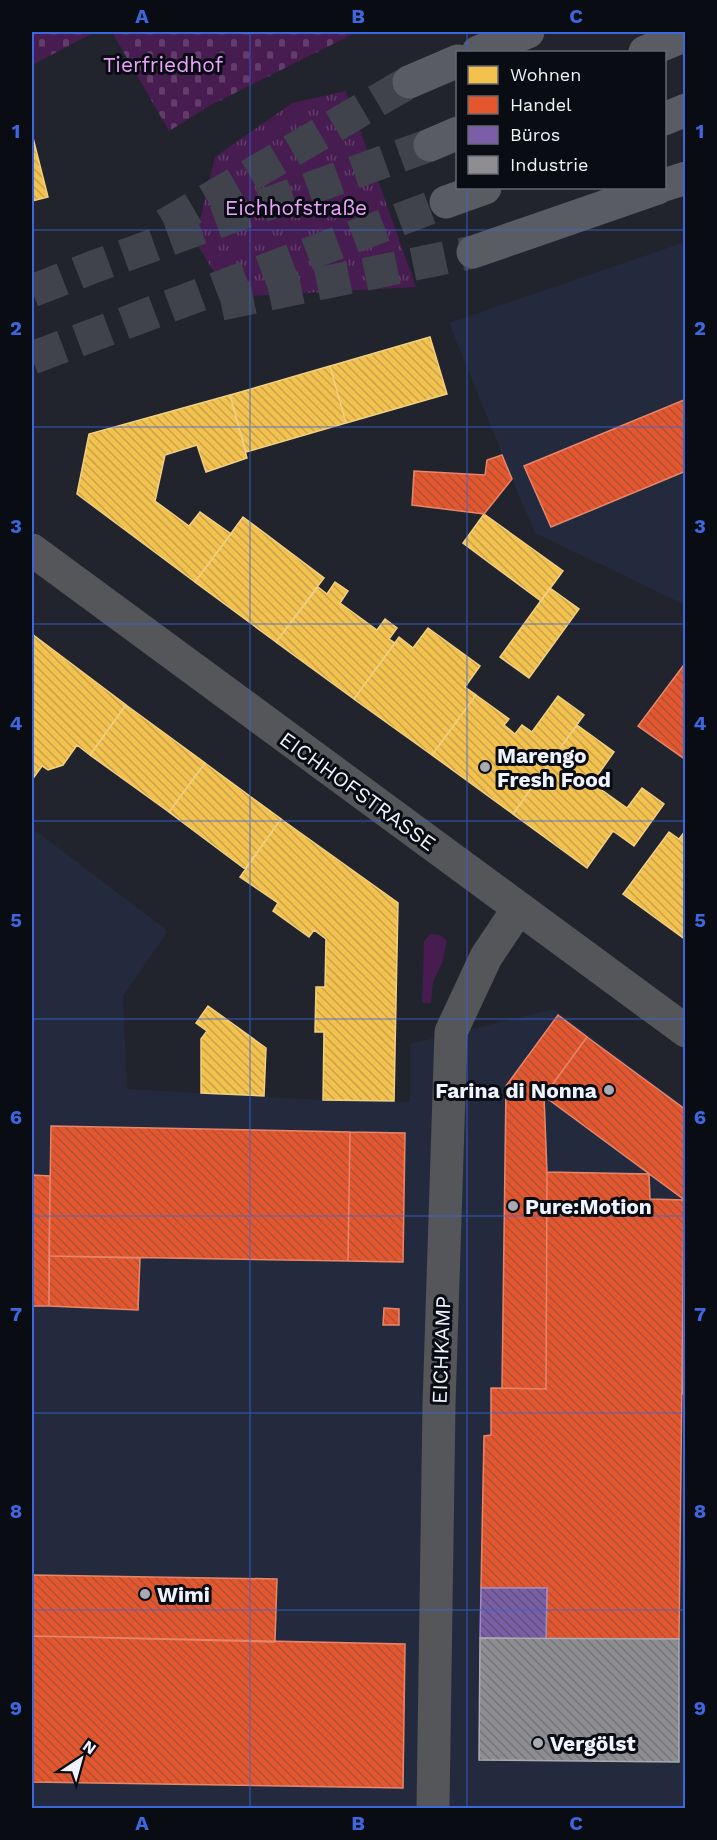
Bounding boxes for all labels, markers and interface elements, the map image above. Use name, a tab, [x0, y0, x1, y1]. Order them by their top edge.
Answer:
text: A	[135, 4, 149, 28]
text: B	[351, 4, 365, 28]
text: C	[569, 4, 583, 28]
legend	[456, 51, 666, 189]
park label: Tierfriedhof	[103, 52, 223, 77]
text: Wohnen	[510, 64, 581, 85]
text: Handel	[510, 94, 572, 115]
text: 1	[12, 119, 20, 143]
text: 1	[696, 119, 704, 143]
text: Büros	[510, 124, 560, 145]
text: Industrie	[510, 154, 588, 175]
park label: Eichhofstraße	[225, 195, 367, 220]
text: 2	[10, 316, 22, 340]
text: 2	[694, 316, 706, 340]
text: 3	[10, 514, 22, 538]
text: 3	[694, 514, 706, 538]
text: 4	[10, 711, 23, 735]
text: 4	[694, 711, 707, 735]
street label: EICHHOFSTRASSE	[275, 726, 441, 856]
place label: Marengo Fresh Food	[497, 743, 611, 792]
marker: Marengo Fresh Food	[478, 760, 492, 774]
text: 5	[10, 908, 22, 932]
text: 5	[694, 908, 706, 932]
place label: Farina di Nonna	[435, 1078, 598, 1103]
marker: Farina di Nonna	[602, 1083, 616, 1097]
text: 6	[10, 1105, 22, 1129]
text: 6	[694, 1105, 706, 1129]
place label: Pure:Motion	[525, 1194, 652, 1219]
marker: Pure:Motion	[506, 1199, 520, 1213]
street label: EICHKAMP	[427, 1296, 455, 1404]
text: 7	[10, 1302, 22, 1326]
text: 7	[694, 1302, 706, 1326]
text: 8	[10, 1499, 22, 1523]
text: 8	[694, 1499, 706, 1523]
place label: Wimi	[157, 1582, 210, 1607]
marker: Wimi	[138, 1587, 152, 1601]
text: 9	[10, 1696, 22, 1720]
text: 9	[694, 1696, 706, 1720]
north arrow	[51, 1729, 111, 1789]
place label: Vergölst	[550, 1731, 636, 1756]
text: N	[79, 1736, 100, 1758]
marker: Vergölst	[531, 1736, 545, 1750]
text: A	[135, 1811, 149, 1835]
text: B	[351, 1811, 365, 1835]
text: C	[569, 1811, 583, 1835]

